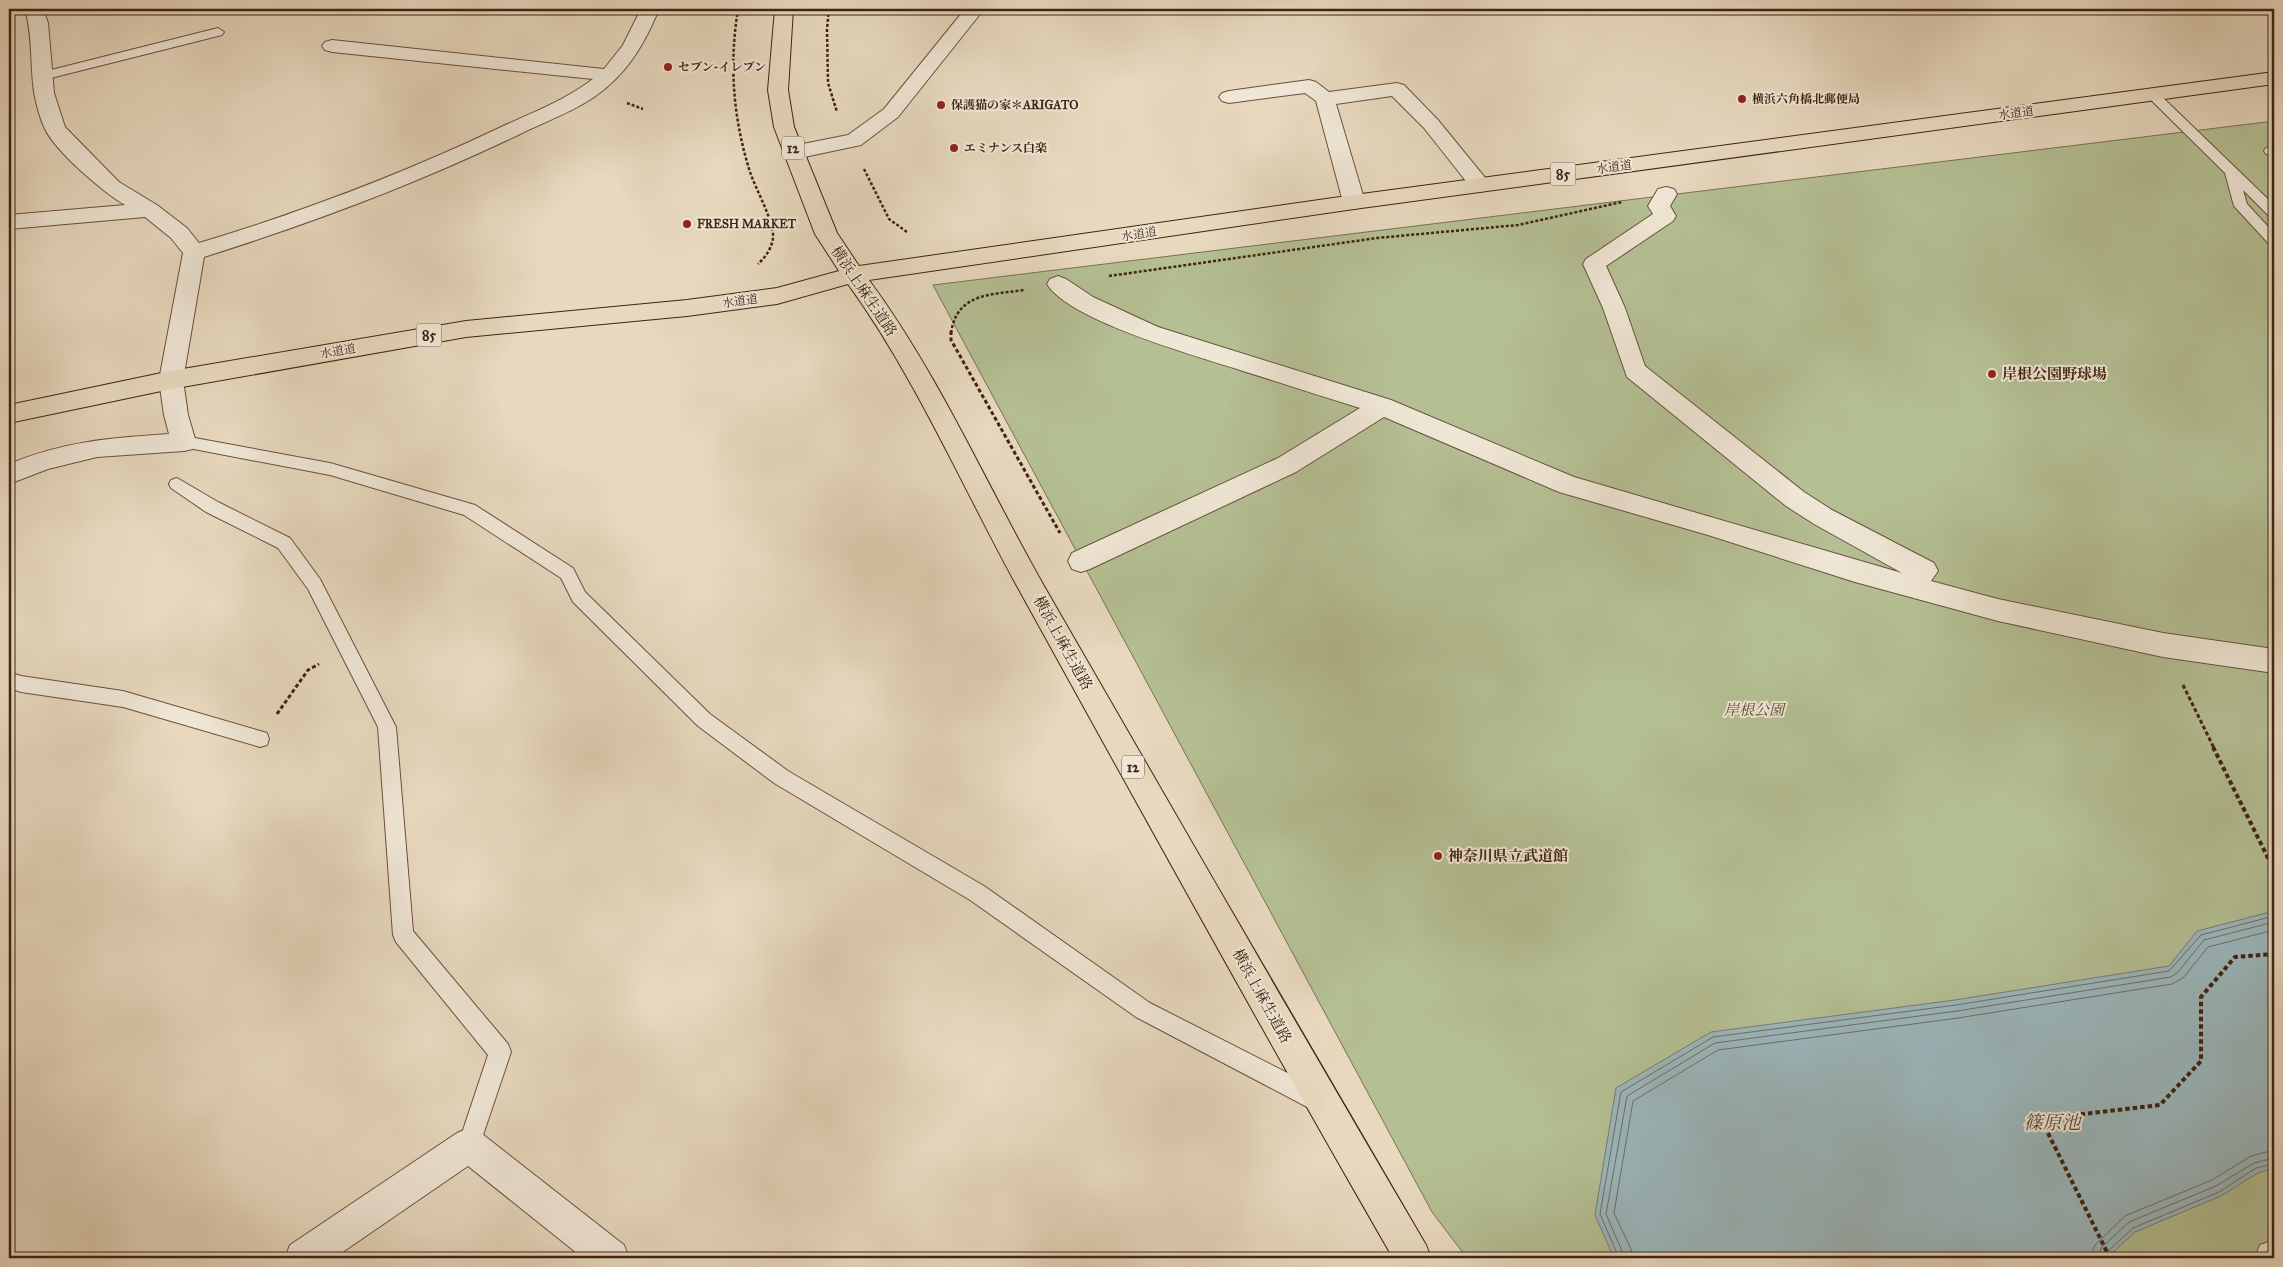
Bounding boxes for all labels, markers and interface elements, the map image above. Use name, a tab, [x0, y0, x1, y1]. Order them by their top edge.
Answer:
place label: セブン-イレブン	[678, 60, 766, 74]
marker: セブン-イレブン	[662, 61, 674, 73]
place label: 横浜六角橋北郵便局	[1752, 92, 1860, 106]
marker: 横浜六角橋北郵便局	[1736, 93, 1748, 105]
place label: 保護猫の家＊ARIGATO	[951, 98, 1078, 112]
marker: 保護猫の家＊ARIGATO	[935, 99, 947, 111]
street label: 水道道	[1997, 104, 2035, 122]
road number: 12	[782, 136, 804, 160]
place label: エミナンス白楽	[964, 141, 1047, 155]
marker: エミナンス白楽	[948, 142, 960, 154]
street label: 水道道	[1595, 158, 1633, 176]
road number: 85	[1550, 162, 1576, 185]
place label: FRESH MARKET	[697, 217, 797, 231]
marker: FRESH MARKET	[681, 218, 693, 230]
street label: 水道道	[1120, 224, 1158, 244]
street label: 横浜上麻生道路	[827, 242, 901, 340]
street label: 水道道	[721, 292, 759, 310]
road number: 85	[416, 324, 442, 346]
street label: 水道道	[319, 341, 357, 361]
place label: 岸根公園野球場	[2002, 365, 2107, 383]
marker: 岸根公園野球場	[1986, 368, 1998, 380]
street label: 横浜上麻生道路	[1030, 593, 1096, 693]
park label: 岸根公園	[1724, 701, 1787, 719]
road number: 12	[1122, 756, 1144, 779]
place label: 神奈川県立武道館	[1448, 847, 1568, 865]
marker: 神奈川県立武道館	[1432, 850, 1444, 862]
street label: 横浜上麻生道路	[1229, 946, 1295, 1046]
water label: 篠原池	[2023, 1111, 2082, 1134]

